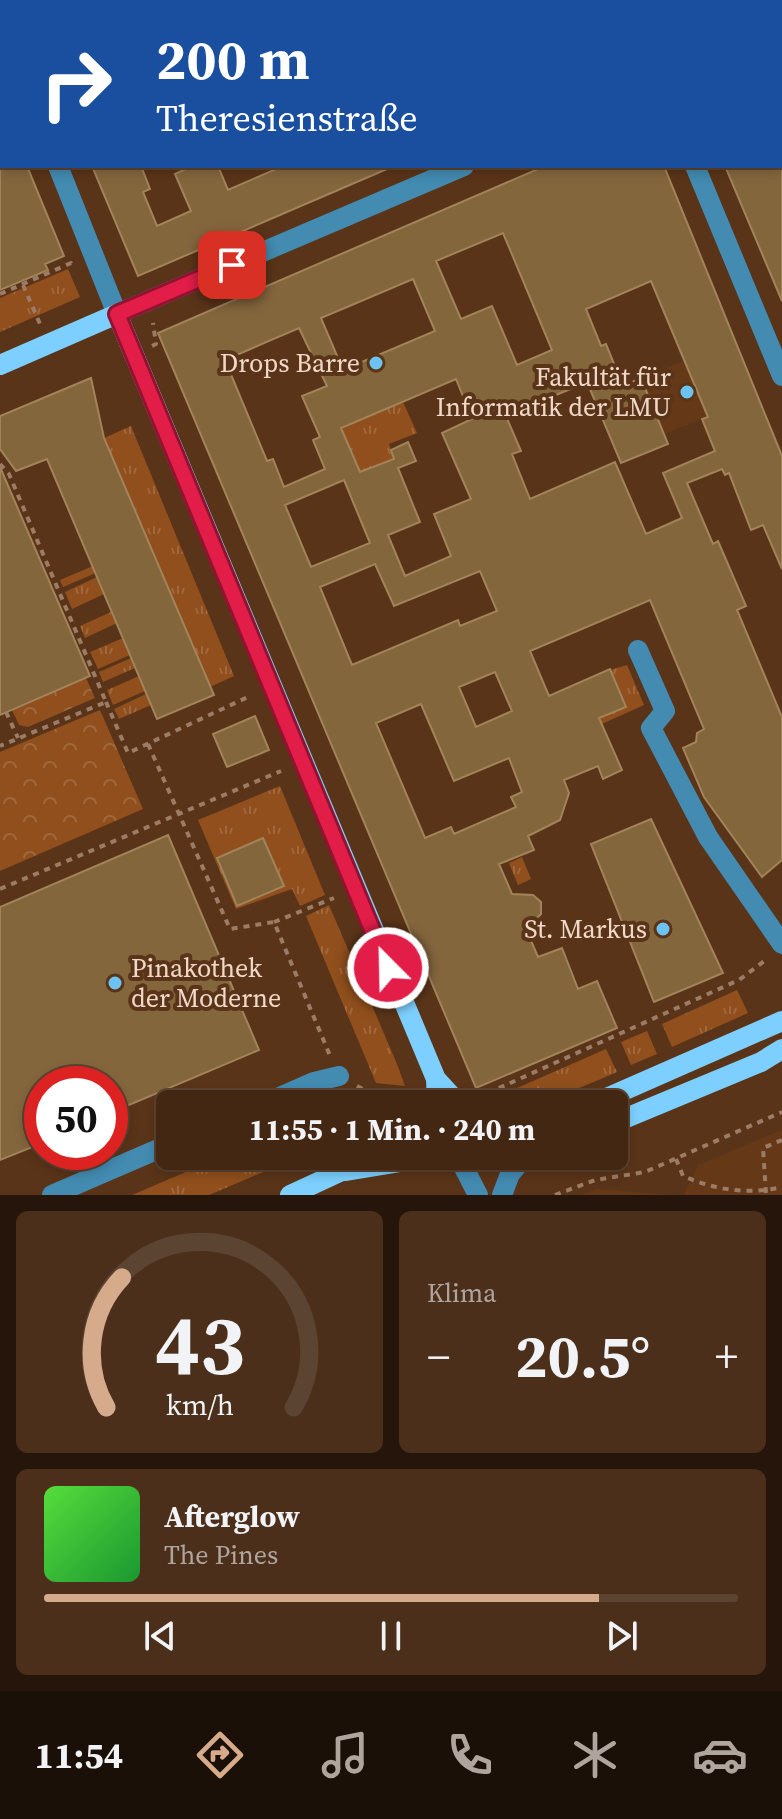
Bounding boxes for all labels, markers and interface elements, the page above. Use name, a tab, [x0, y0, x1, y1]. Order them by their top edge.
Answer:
text: 200 m	[156, 21, 310, 98]
icon: right	[24, 32, 128, 136]
text: Theresienstraße	[156, 94, 418, 143]
pin	[198, 231, 266, 299]
icon: arrive	[210, 243, 254, 287]
place label: Drops Barre	[220, 345, 360, 381]
marker: Drops Barre	[367, 354, 385, 372]
place label: Fakultät für Informatik der LMU	[436, 359, 671, 425]
marker: Fakultät für Informatik der LMU	[678, 383, 696, 401]
place label: St. Markus	[524, 911, 647, 947]
marker: St. Markus	[654, 920, 672, 938]
position arrow	[346, 926, 430, 1010]
place label: Pinakothek der Moderne	[131, 950, 281, 1016]
marker: Pinakothek der Moderne	[106, 974, 124, 992]
speed limit sign: 50	[24, 1066, 128, 1170]
text: 11:55 · 1 Min. · 240 m	[249, 1109, 535, 1150]
text: Klima	[427, 1275, 497, 1311]
text: 43	[154, 1288, 245, 1402]
text: 20.5°	[515, 1315, 650, 1397]
text: −	[427, 1326, 450, 1387]
text: +	[715, 1326, 738, 1387]
text: km/h	[165, 1385, 234, 1425]
text: Afterglow	[164, 1496, 300, 1537]
text: The Pines	[164, 1537, 278, 1573]
icon: previous	[138, 1614, 182, 1658]
icon: pause	[369, 1614, 413, 1658]
icon: next	[600, 1614, 644, 1658]
icon: directions	[192, 1727, 248, 1783]
icon: music	[317, 1727, 373, 1783]
icon: phone	[442, 1727, 498, 1783]
icon: climate	[567, 1727, 623, 1783]
icon: car	[692, 1727, 748, 1783]
text: 11:54	[34, 1731, 123, 1780]

